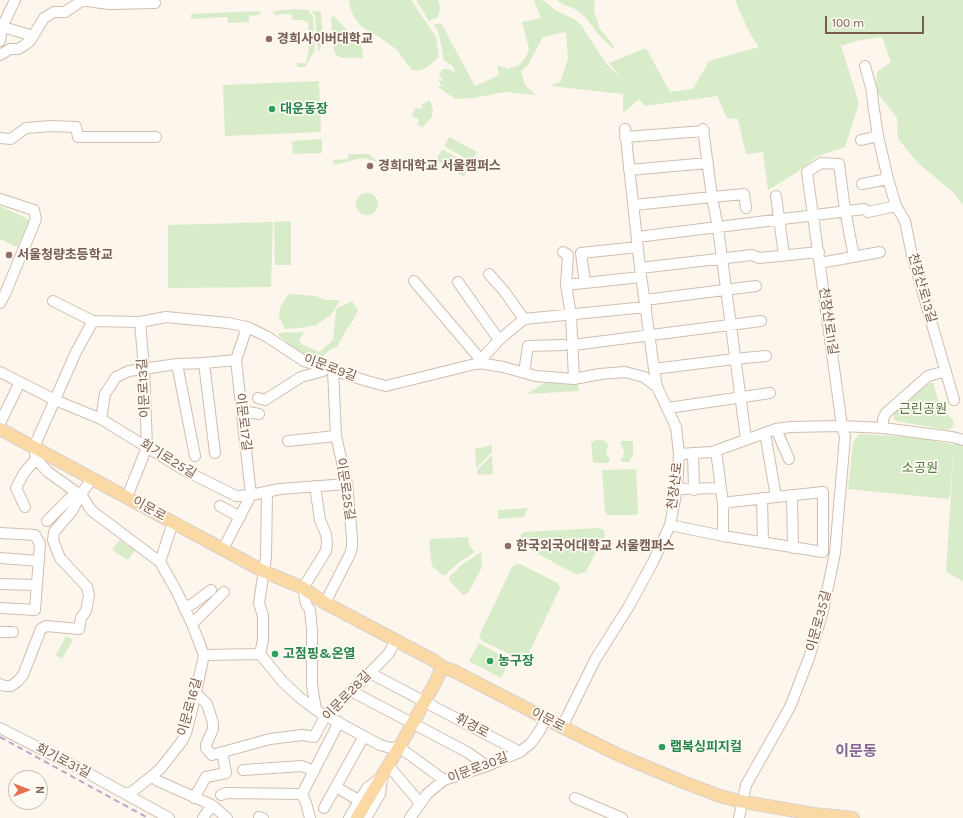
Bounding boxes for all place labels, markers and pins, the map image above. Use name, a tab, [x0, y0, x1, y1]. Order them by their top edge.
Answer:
place label: 경희사이버대학교	[277, 31, 373, 47]
marker: 경희사이버대학교	[264, 34, 274, 44]
place label: 대운동장	[280, 101, 328, 117]
marker: 대운동장	[267, 104, 277, 114]
place label: 경희대학교 서울캠퍼스	[378, 158, 501, 174]
marker: 경희대학교 서울캠퍼스	[365, 161, 375, 171]
place label: 서울청량초등학교	[17, 247, 113, 263]
marker: 서울청량초등학교	[4, 250, 14, 260]
place label: 한국외국어대학교 서울캠퍼스	[516, 538, 675, 554]
marker: 한국외국어대학교 서울캠퍼스	[503, 541, 513, 551]
place label: 고점핑&온열	[283, 646, 355, 662]
marker: 고점핑&온열	[270, 649, 280, 659]
place label: 농구장	[498, 653, 534, 669]
marker: 농구장	[485, 656, 495, 666]
place label: 랩복싱피지컬	[670, 739, 742, 755]
marker: 랩복싱피지컬	[657, 742, 667, 752]

